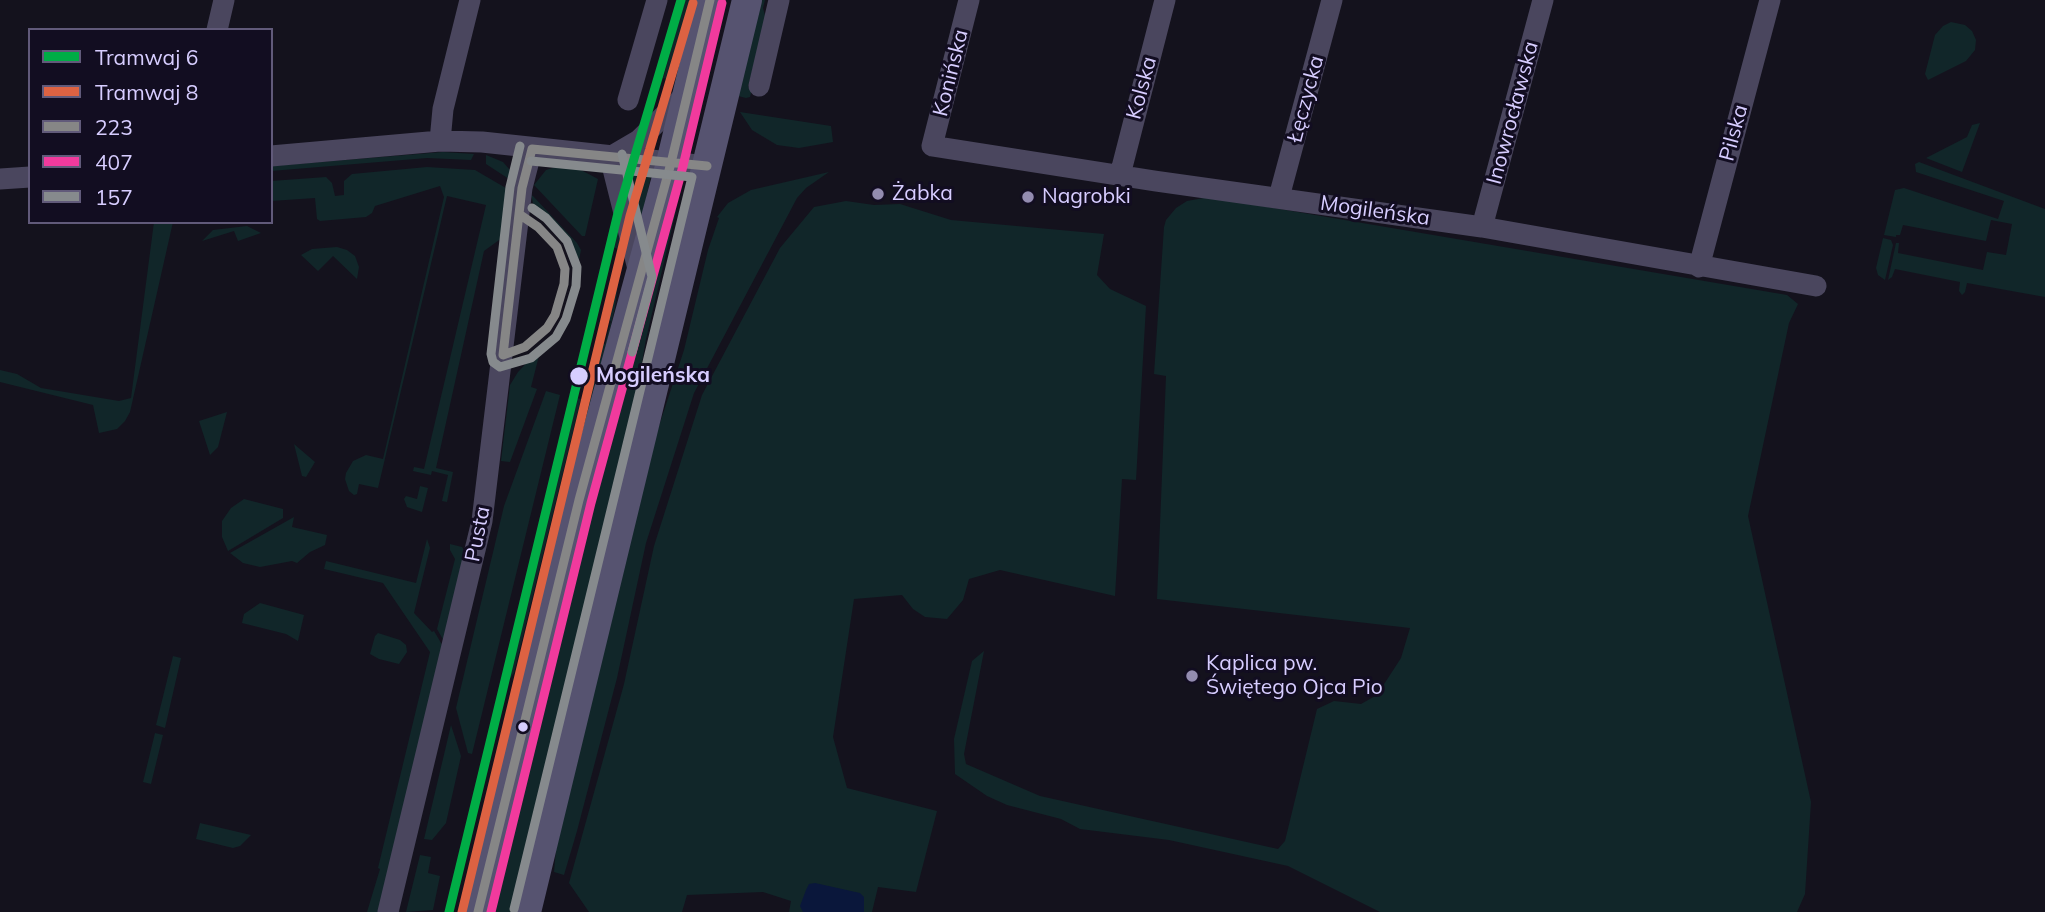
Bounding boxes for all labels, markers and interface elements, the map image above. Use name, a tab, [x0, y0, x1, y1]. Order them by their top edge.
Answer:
street label: Konińska	[928, 27, 974, 119]
legend	[28, 28, 273, 224]
street label: Inowrocławska	[1482, 39, 1544, 187]
text: Tramwaj 6	[95, 44, 198, 70]
street label: Łęczycka	[1282, 53, 1330, 145]
street label: Kolska	[1122, 54, 1162, 122]
text: Tramwaj 8	[95, 79, 198, 105]
street label: Pilska	[1714, 102, 1754, 164]
text: 223	[95, 114, 133, 140]
text: 407	[95, 149, 133, 175]
place label: Żabka	[892, 181, 953, 207]
text: 157	[95, 184, 133, 210]
place label: Nagrobki	[1042, 184, 1131, 210]
marker: Żabka	[870, 186, 886, 202]
marker: Nagrobki	[1020, 189, 1036, 205]
street label: Mogileńska	[1319, 191, 1431, 231]
place label: Mogileńska	[596, 363, 710, 389]
marker: Mogileńska	[568, 365, 590, 387]
street label: Pusta	[460, 504, 496, 564]
place label: Kaplica pw. Świętego Ojca Pio	[1206, 651, 1383, 701]
marker: Kaplica pw. Świętego Ojca Pio	[1184, 668, 1200, 684]
unlabelled marker	[516, 720, 530, 734]

